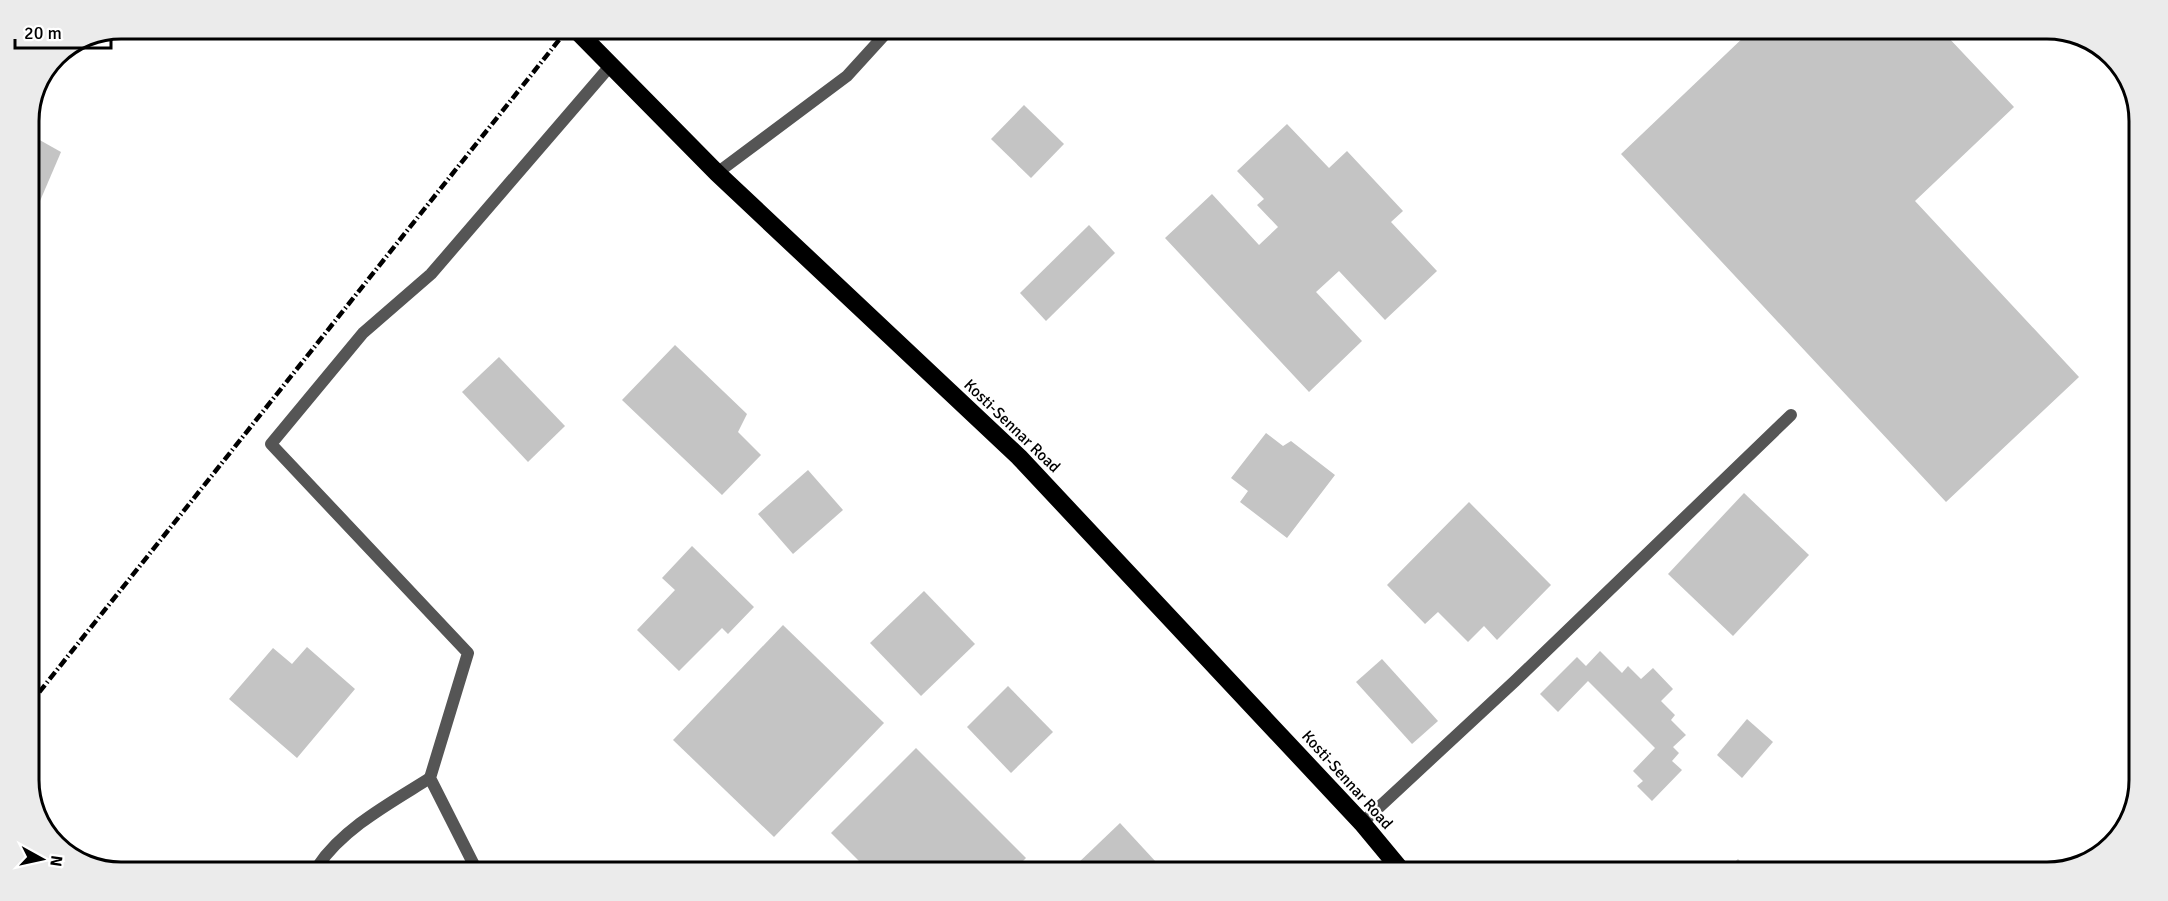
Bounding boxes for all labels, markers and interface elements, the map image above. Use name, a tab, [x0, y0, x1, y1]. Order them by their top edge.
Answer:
scale bar	[15, 12, 111, 50]
text: 20 m	[24, 22, 62, 44]
street label: Kosti-Sennar Road	[960, 375, 1064, 477]
street label: Kosti-Sennar Road	[1297, 726, 1397, 834]
north arrow	[12, 829, 72, 889]
text: N	[45, 854, 67, 868]

